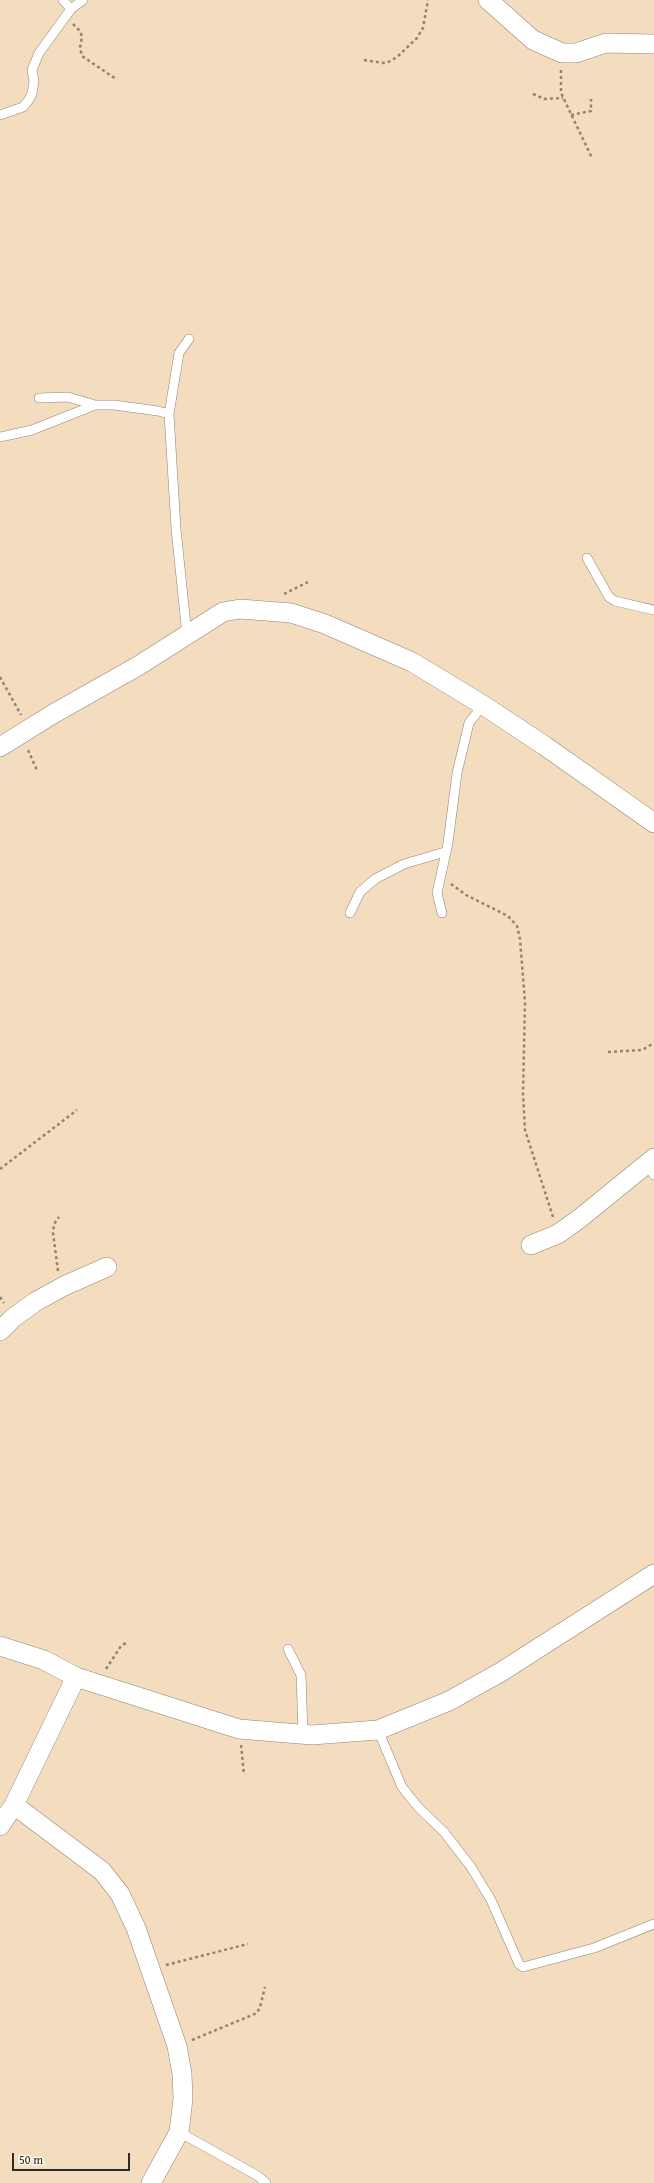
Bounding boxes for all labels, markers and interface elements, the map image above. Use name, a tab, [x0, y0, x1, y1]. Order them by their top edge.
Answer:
scale bar	[14, 2145, 132, 2171]
text: 50 m	[19, 2151, 43, 2168]

